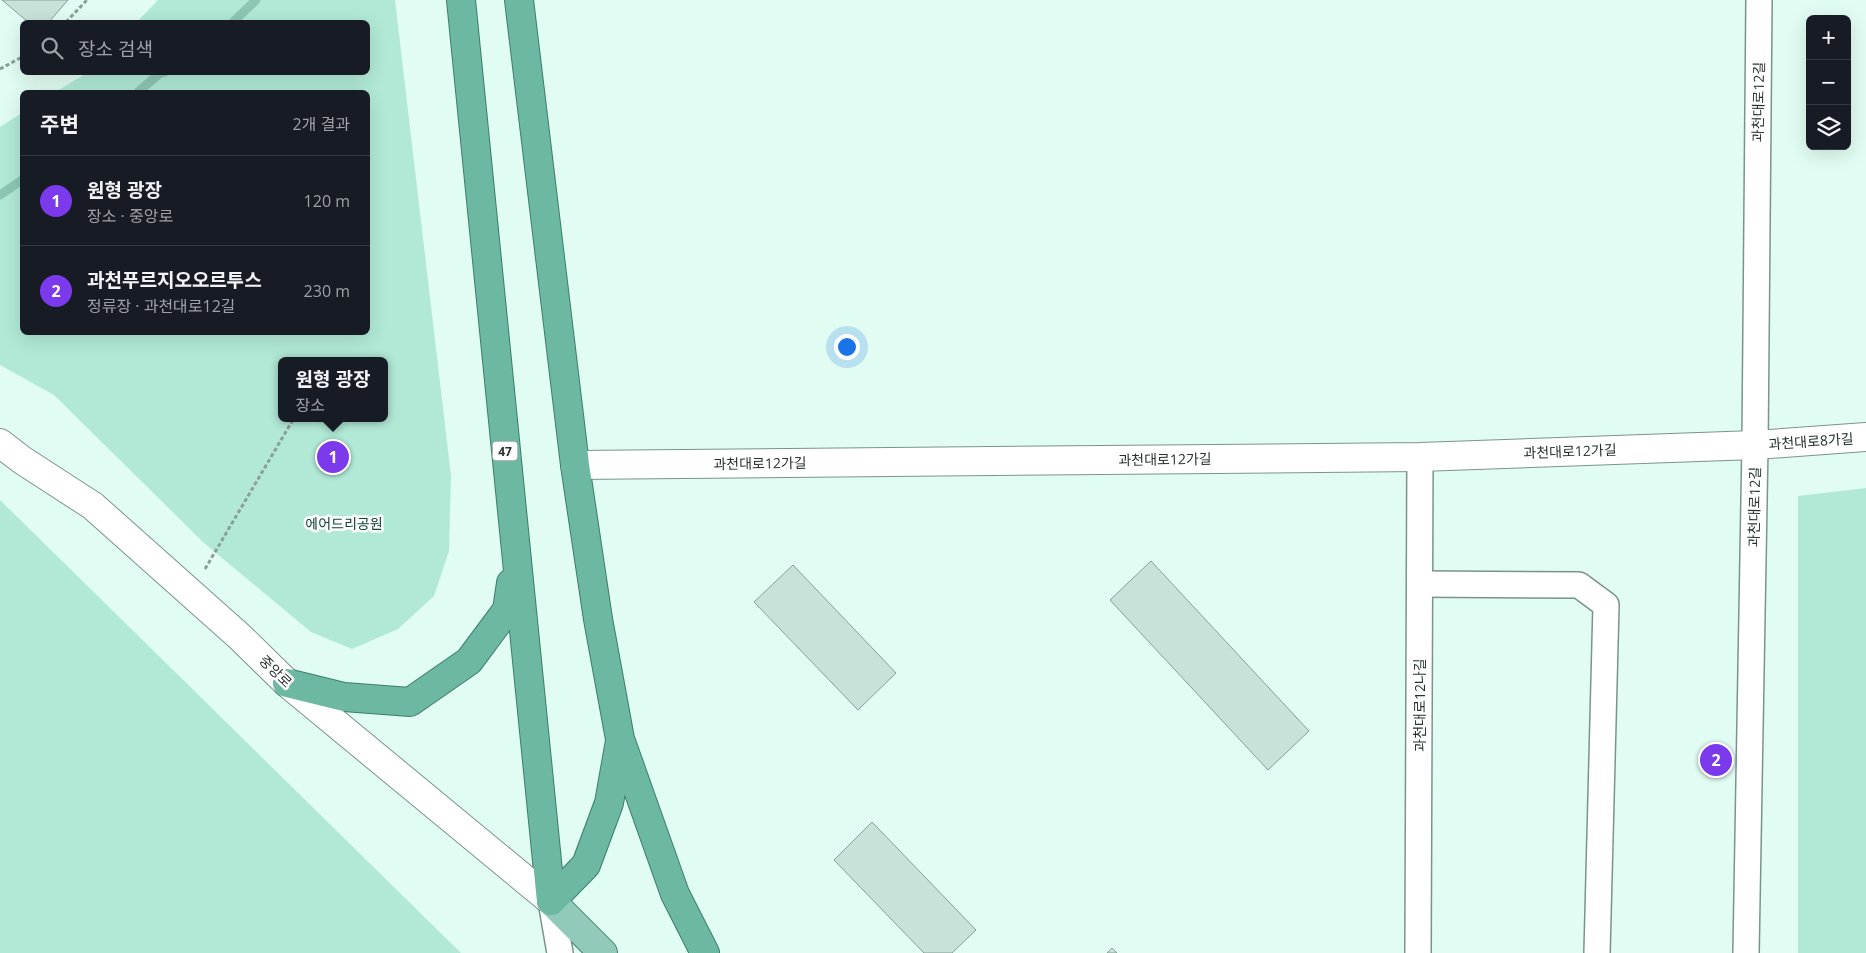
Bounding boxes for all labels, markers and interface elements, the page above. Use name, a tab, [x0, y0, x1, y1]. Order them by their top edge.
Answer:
map controls	[1806, 15, 1851, 150]
button: +	[1806, 15, 1851, 60]
search box	[20, 20, 370, 75]
icon: search	[38, 34, 66, 62]
text: 장소 검색	[78, 36, 153, 62]
button: −	[1806, 60, 1851, 105]
street label: 과천대로12길	[1748, 62, 1768, 142]
button: layers	[1806, 105, 1851, 150]
text: 주변	[40, 110, 79, 138]
text: 2개 결과	[293, 113, 350, 135]
text: 원형 광장	[87, 177, 162, 203]
text: 1	[51, 190, 61, 212]
text: 120 m	[304, 190, 350, 212]
text: 장소 · 중앙로	[87, 205, 173, 227]
text: 과천푸르지오오르투스	[87, 267, 262, 293]
text: 2	[51, 280, 61, 302]
text: 230 m	[304, 280, 350, 302]
text: 정류장 · 과천대로12길	[87, 295, 236, 317]
your location	[834, 334, 860, 360]
popup	[278, 357, 388, 422]
text: 원형 광장	[296, 366, 370, 392]
text: 장소	[296, 394, 325, 416]
street label: 과천대로8가길	[1768, 429, 1854, 453]
pin: 1	[317, 438, 349, 476]
street label: 과천대로12가길	[1523, 440, 1617, 462]
road number: 47	[492, 442, 518, 461]
street label: 과천대로12가길	[1118, 449, 1212, 469]
street label: 과천대로12가길	[713, 453, 807, 473]
street label: 과천대로12길	[1744, 467, 1764, 547]
park label: 에어드리공원	[305, 514, 383, 533]
street label: 중앙로	[256, 651, 297, 691]
street label: 과천대로12나길	[1410, 658, 1429, 752]
pin: 2	[1700, 741, 1732, 779]

